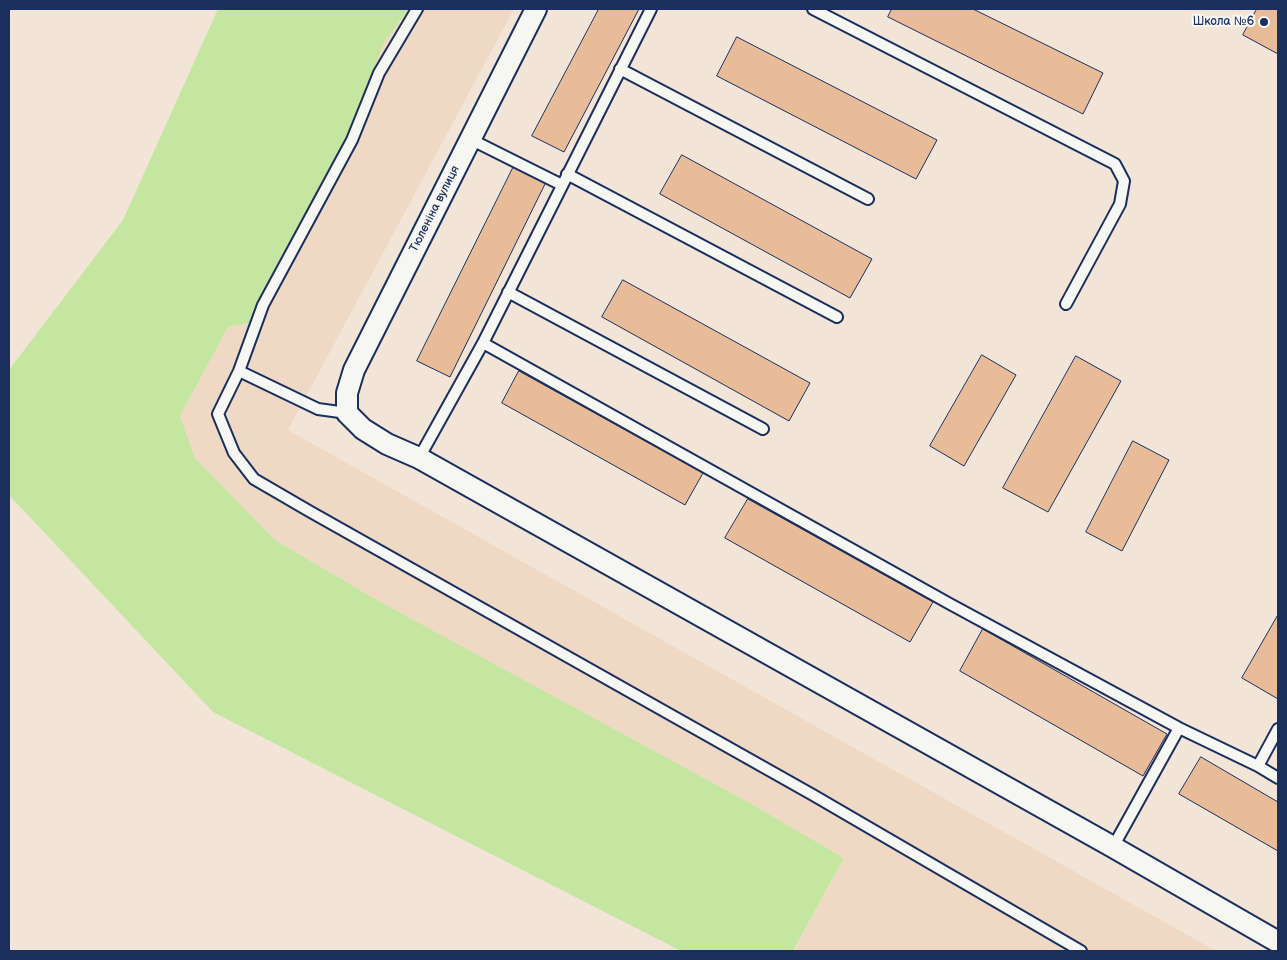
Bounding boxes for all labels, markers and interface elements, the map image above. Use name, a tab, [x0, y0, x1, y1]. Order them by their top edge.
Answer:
place label: Школа №6	[1193, 15, 1254, 29]
marker: Школа №6	[1258, 16, 1270, 28]
street label: Тюленіна вулиця	[407, 163, 463, 255]

